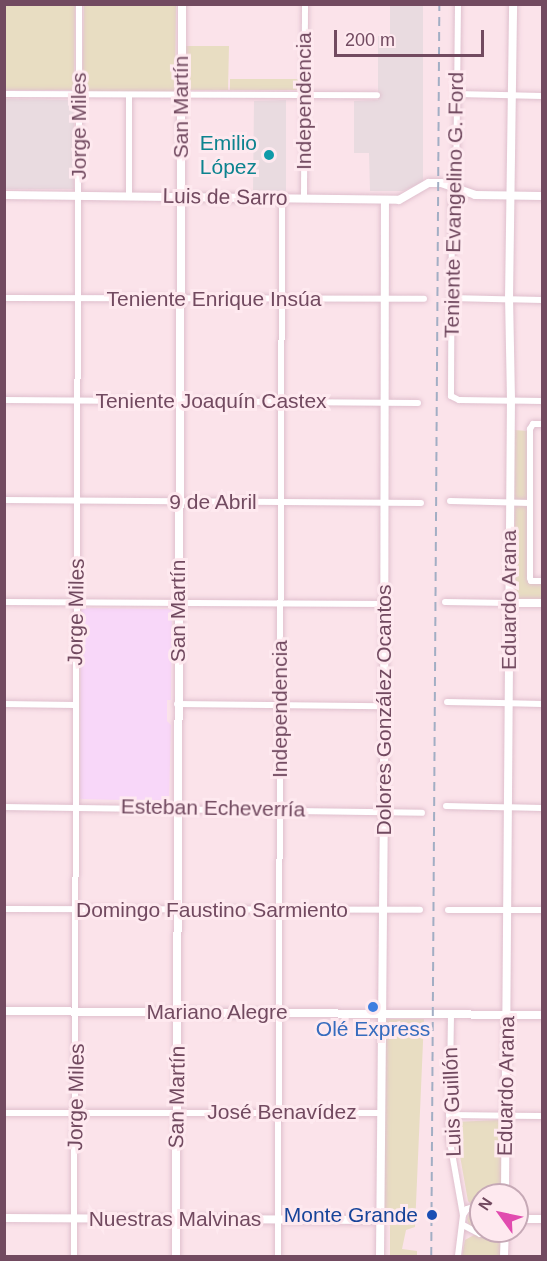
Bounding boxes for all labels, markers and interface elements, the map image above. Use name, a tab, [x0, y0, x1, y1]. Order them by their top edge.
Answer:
scale bar	[337, 18, 487, 56]
text: 200 m	[345, 30, 395, 50]
street label: Independencia	[291, 32, 317, 170]
street label: San Martín	[168, 56, 194, 158]
street label: Jorge Miles	[66, 72, 92, 180]
street label: Teniente Evangelino G. Ford	[439, 72, 469, 338]
place label: Emilio López	[200, 130, 257, 180]
marker: Emilio López	[262, 148, 276, 162]
street label: Luis de Sarro	[162, 183, 288, 211]
street label: Teniente Enrique Insúa	[107, 286, 321, 312]
street label: Teniente Joaquín Castex	[95, 388, 327, 414]
street label: 9 de Abril	[169, 489, 257, 515]
street label: Eduardo Arana	[496, 529, 522, 671]
street label: Jorge Miles	[62, 558, 90, 666]
street label: San Martín	[165, 560, 191, 662]
street label: Dolores González Ocantos	[371, 585, 397, 835]
street label: Independencia	[267, 640, 293, 778]
street label: Esteban Echeverría	[121, 794, 305, 822]
street label: Domingo Faustino Sarmiento	[76, 897, 348, 923]
street label: Mariano Alegre	[146, 999, 288, 1025]
marker: Olé Express	[366, 1000, 380, 1014]
street label: Eduardo Arana	[492, 1015, 520, 1157]
place label: Olé Express	[316, 1016, 430, 1042]
street label: Jorge Miles	[62, 1043, 90, 1151]
street label: San Martín	[164, 1045, 190, 1149]
street label: Luis Guillón	[437, 1047, 467, 1157]
street label: José Benavídez	[207, 1099, 357, 1125]
north arrow	[469, 1183, 529, 1243]
text: N	[475, 1195, 495, 1213]
place label: Monte Grande	[284, 1202, 418, 1228]
street label: Nuestras Malvinas	[89, 1206, 261, 1232]
marker: Monte Grande	[423, 1206, 441, 1224]

